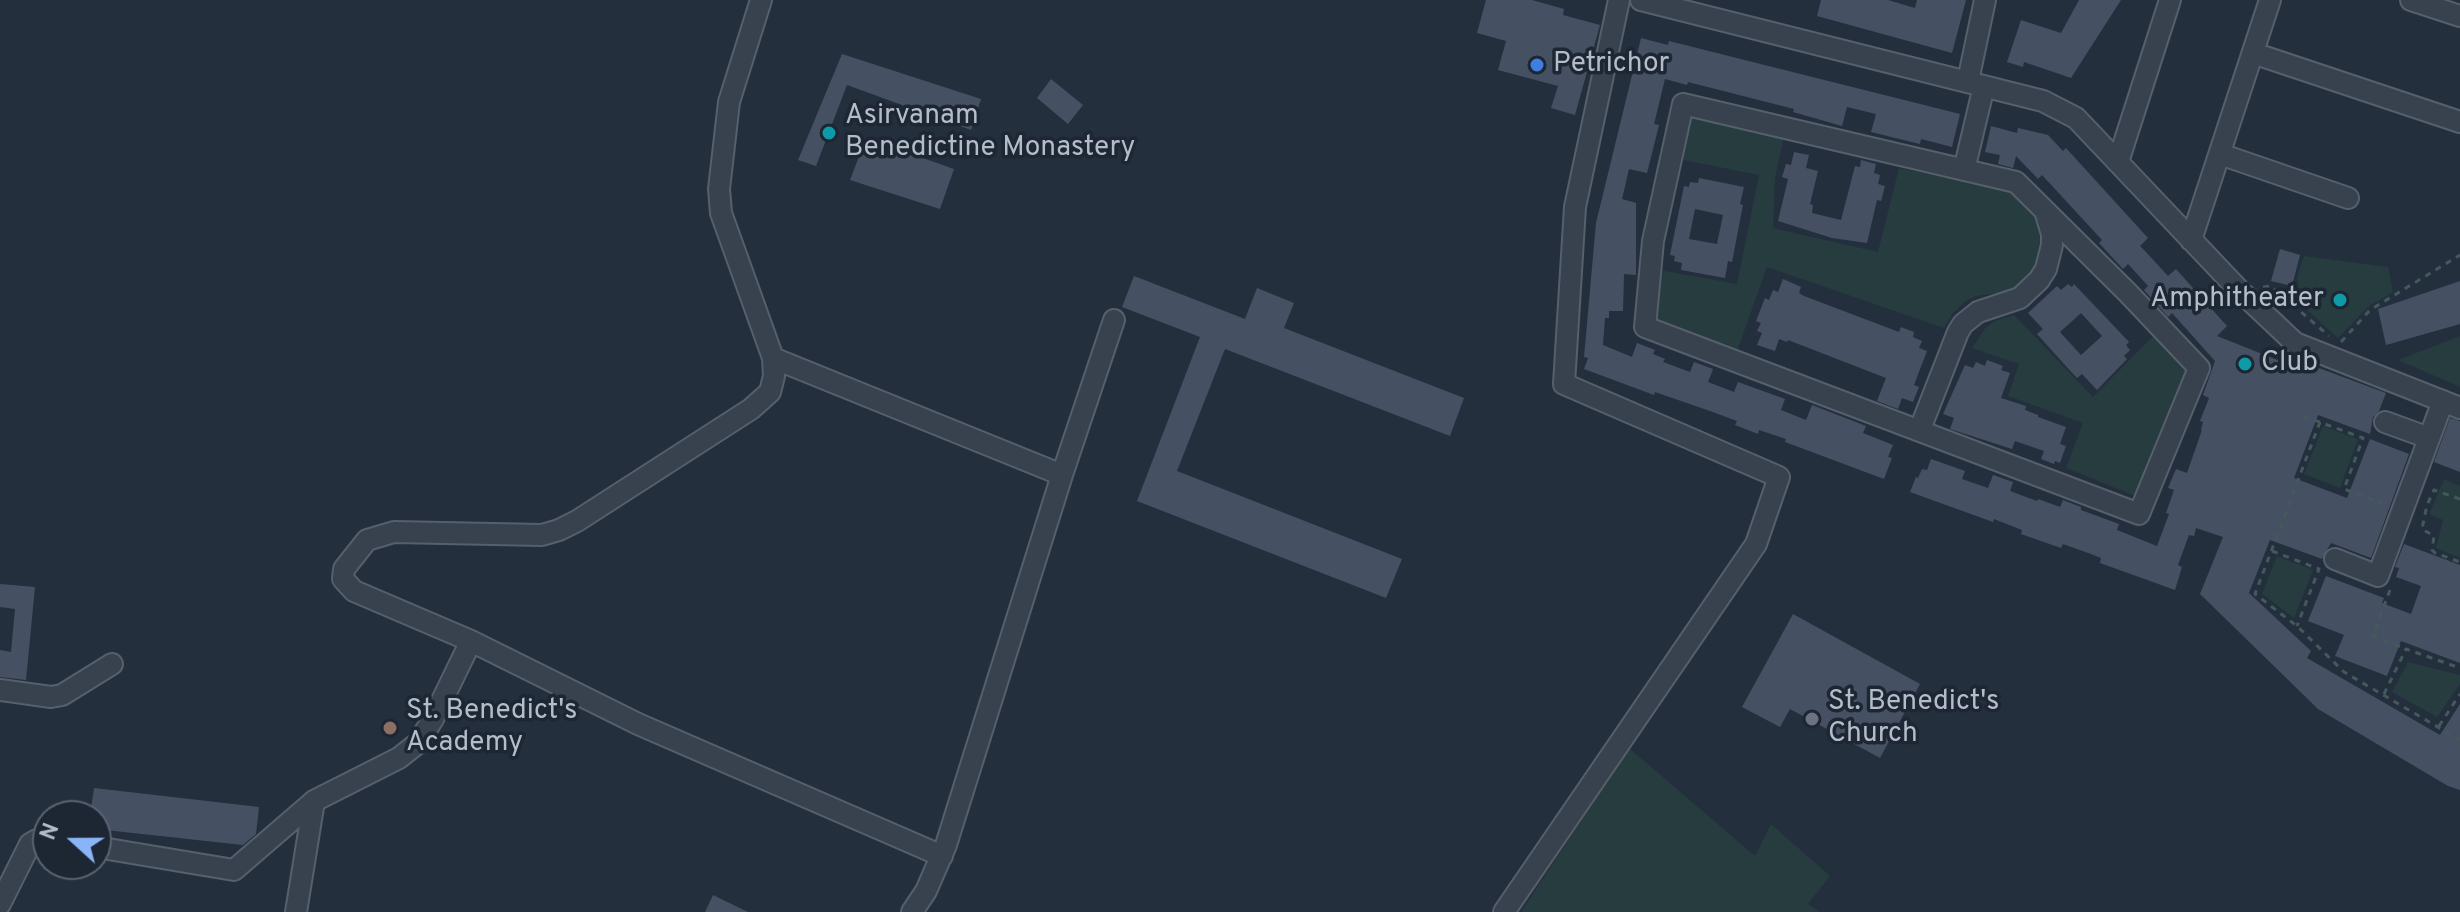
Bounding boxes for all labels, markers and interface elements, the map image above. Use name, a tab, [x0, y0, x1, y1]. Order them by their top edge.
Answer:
place label: Petrichor	[1553, 48, 1669, 82]
marker: Petrichor	[1528, 56, 1546, 74]
place label: Asirvanam Benedictine Monastery	[845, 100, 1135, 166]
marker: Asirvanam Benedictine Monastery	[820, 124, 838, 142]
place label: Amphitheater	[2150, 283, 2324, 317]
marker: Amphitheater	[2331, 291, 2349, 309]
place label: Club	[2261, 347, 2318, 381]
marker: Club	[2236, 355, 2254, 373]
place label: St. Benedict's Church	[1828, 686, 1999, 752]
place label: St. Benedict's Academy	[406, 695, 577, 761]
marker: St. Benedict's Church	[1803, 710, 1821, 728]
marker: St. Benedict's Academy	[381, 719, 399, 737]
north arrow	[32, 800, 112, 880]
text: N	[36, 820, 66, 844]

